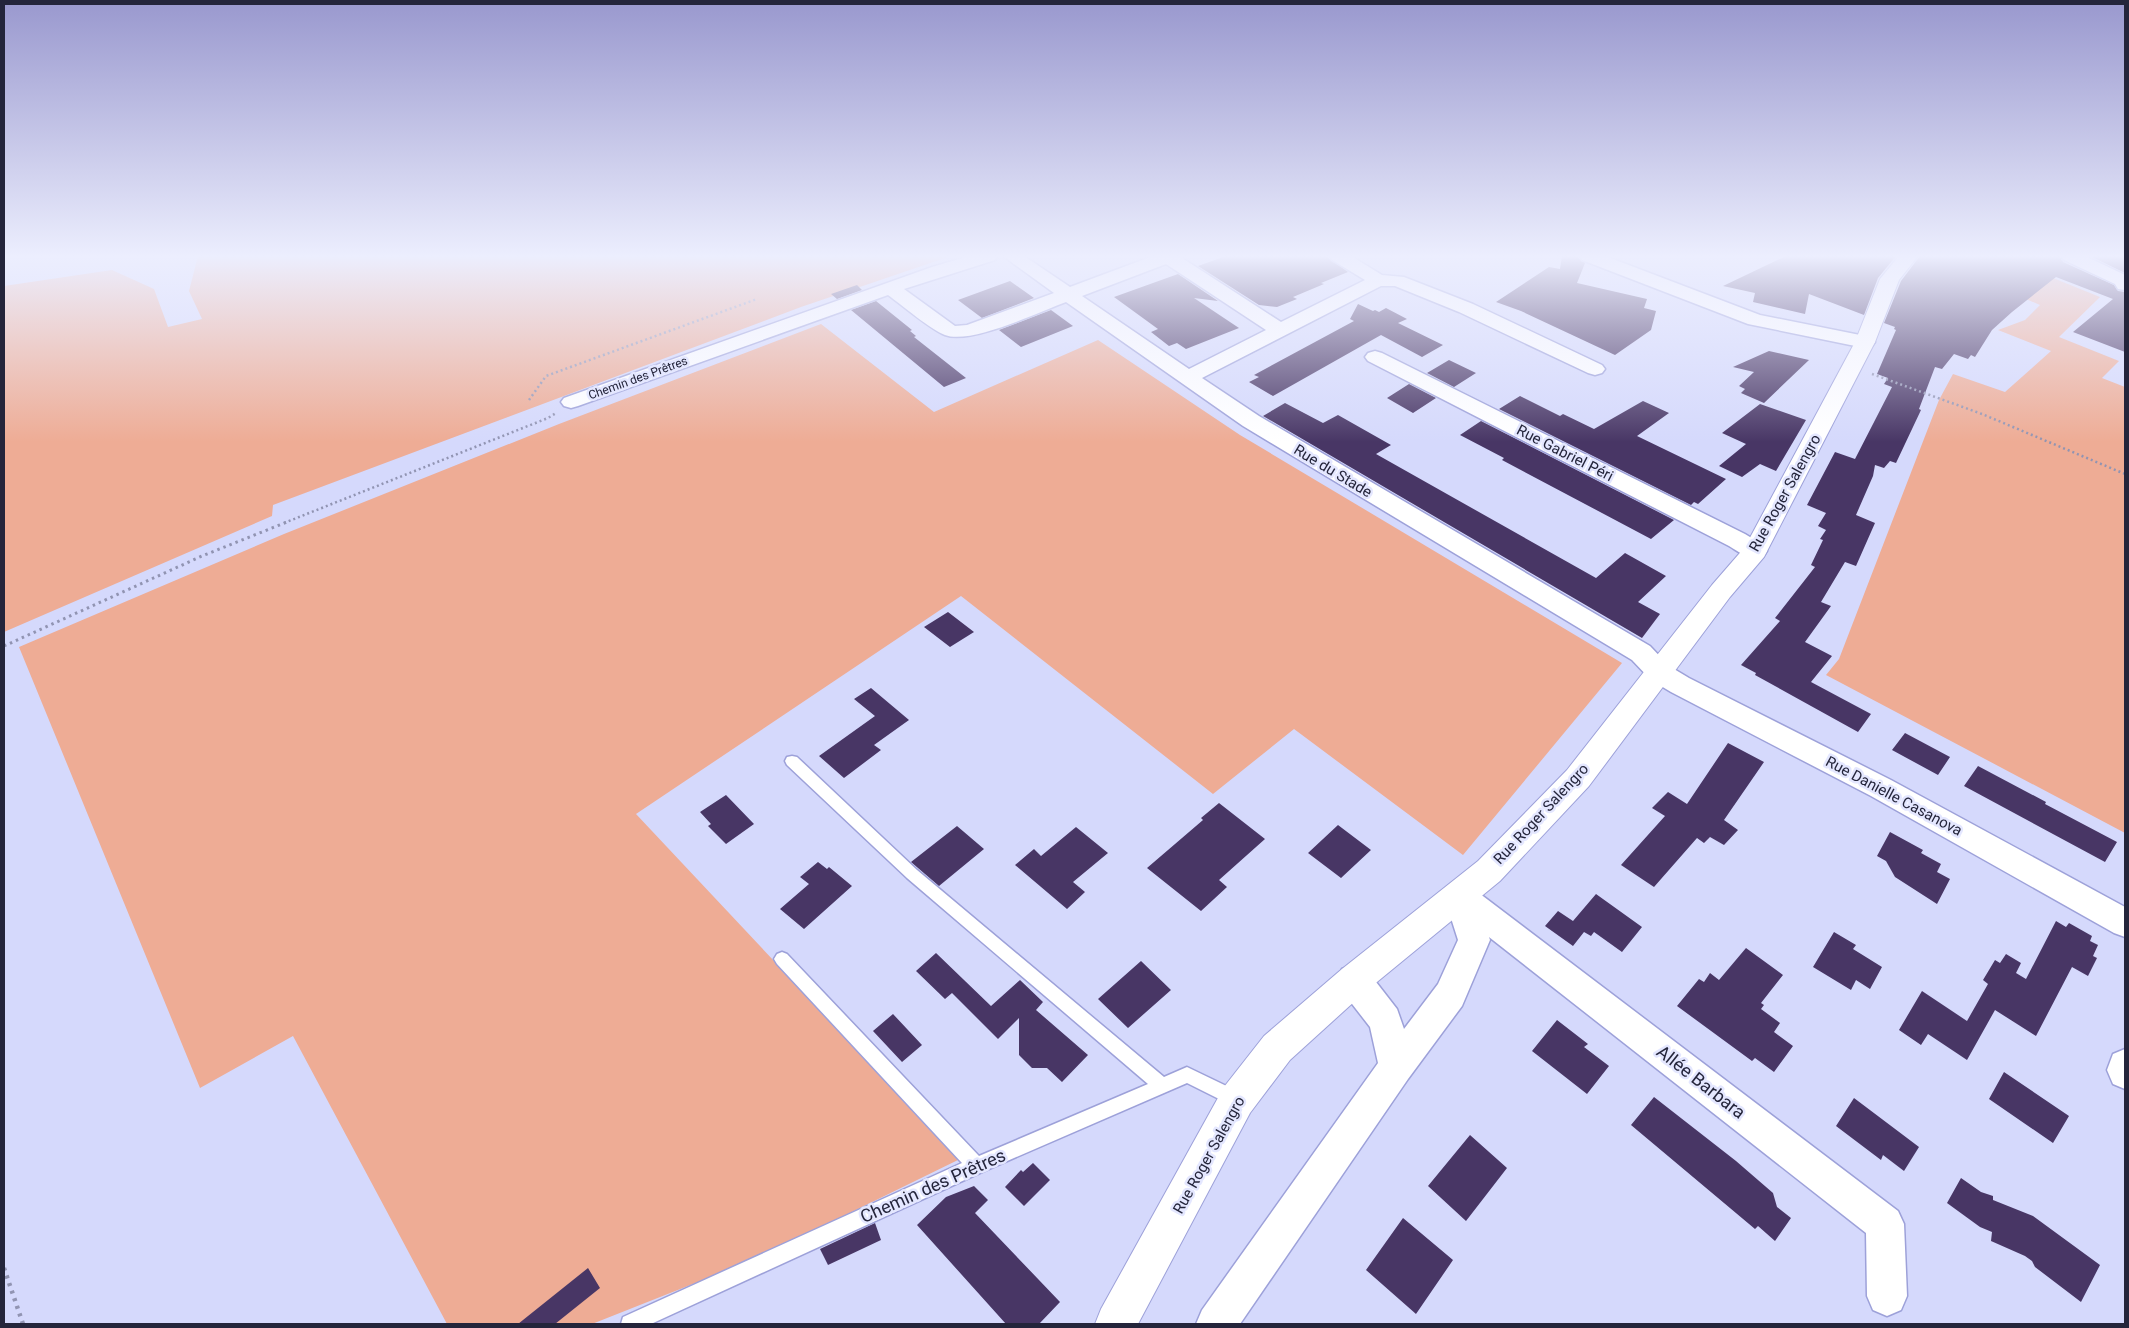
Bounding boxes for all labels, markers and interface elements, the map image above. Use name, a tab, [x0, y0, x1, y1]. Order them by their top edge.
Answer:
street label: Chemin des Prêtres	[587, 354, 689, 402]
street label: Rue Gabriel Péri	[1514, 421, 1616, 485]
street label: Rue Roger Salengro	[1745, 431, 1825, 555]
street label: Rue du Stade	[1291, 441, 1375, 501]
street label: Rue Danielle Casanova	[1823, 752, 1965, 840]
street label: Rue Roger Salengro	[1490, 760, 1592, 868]
street label: Allée Barbara	[1653, 1041, 1750, 1123]
street label: Rue Roger Salengro	[1169, 1093, 1249, 1217]
street label: Chemin des Prêtres	[857, 1144, 1009, 1227]

